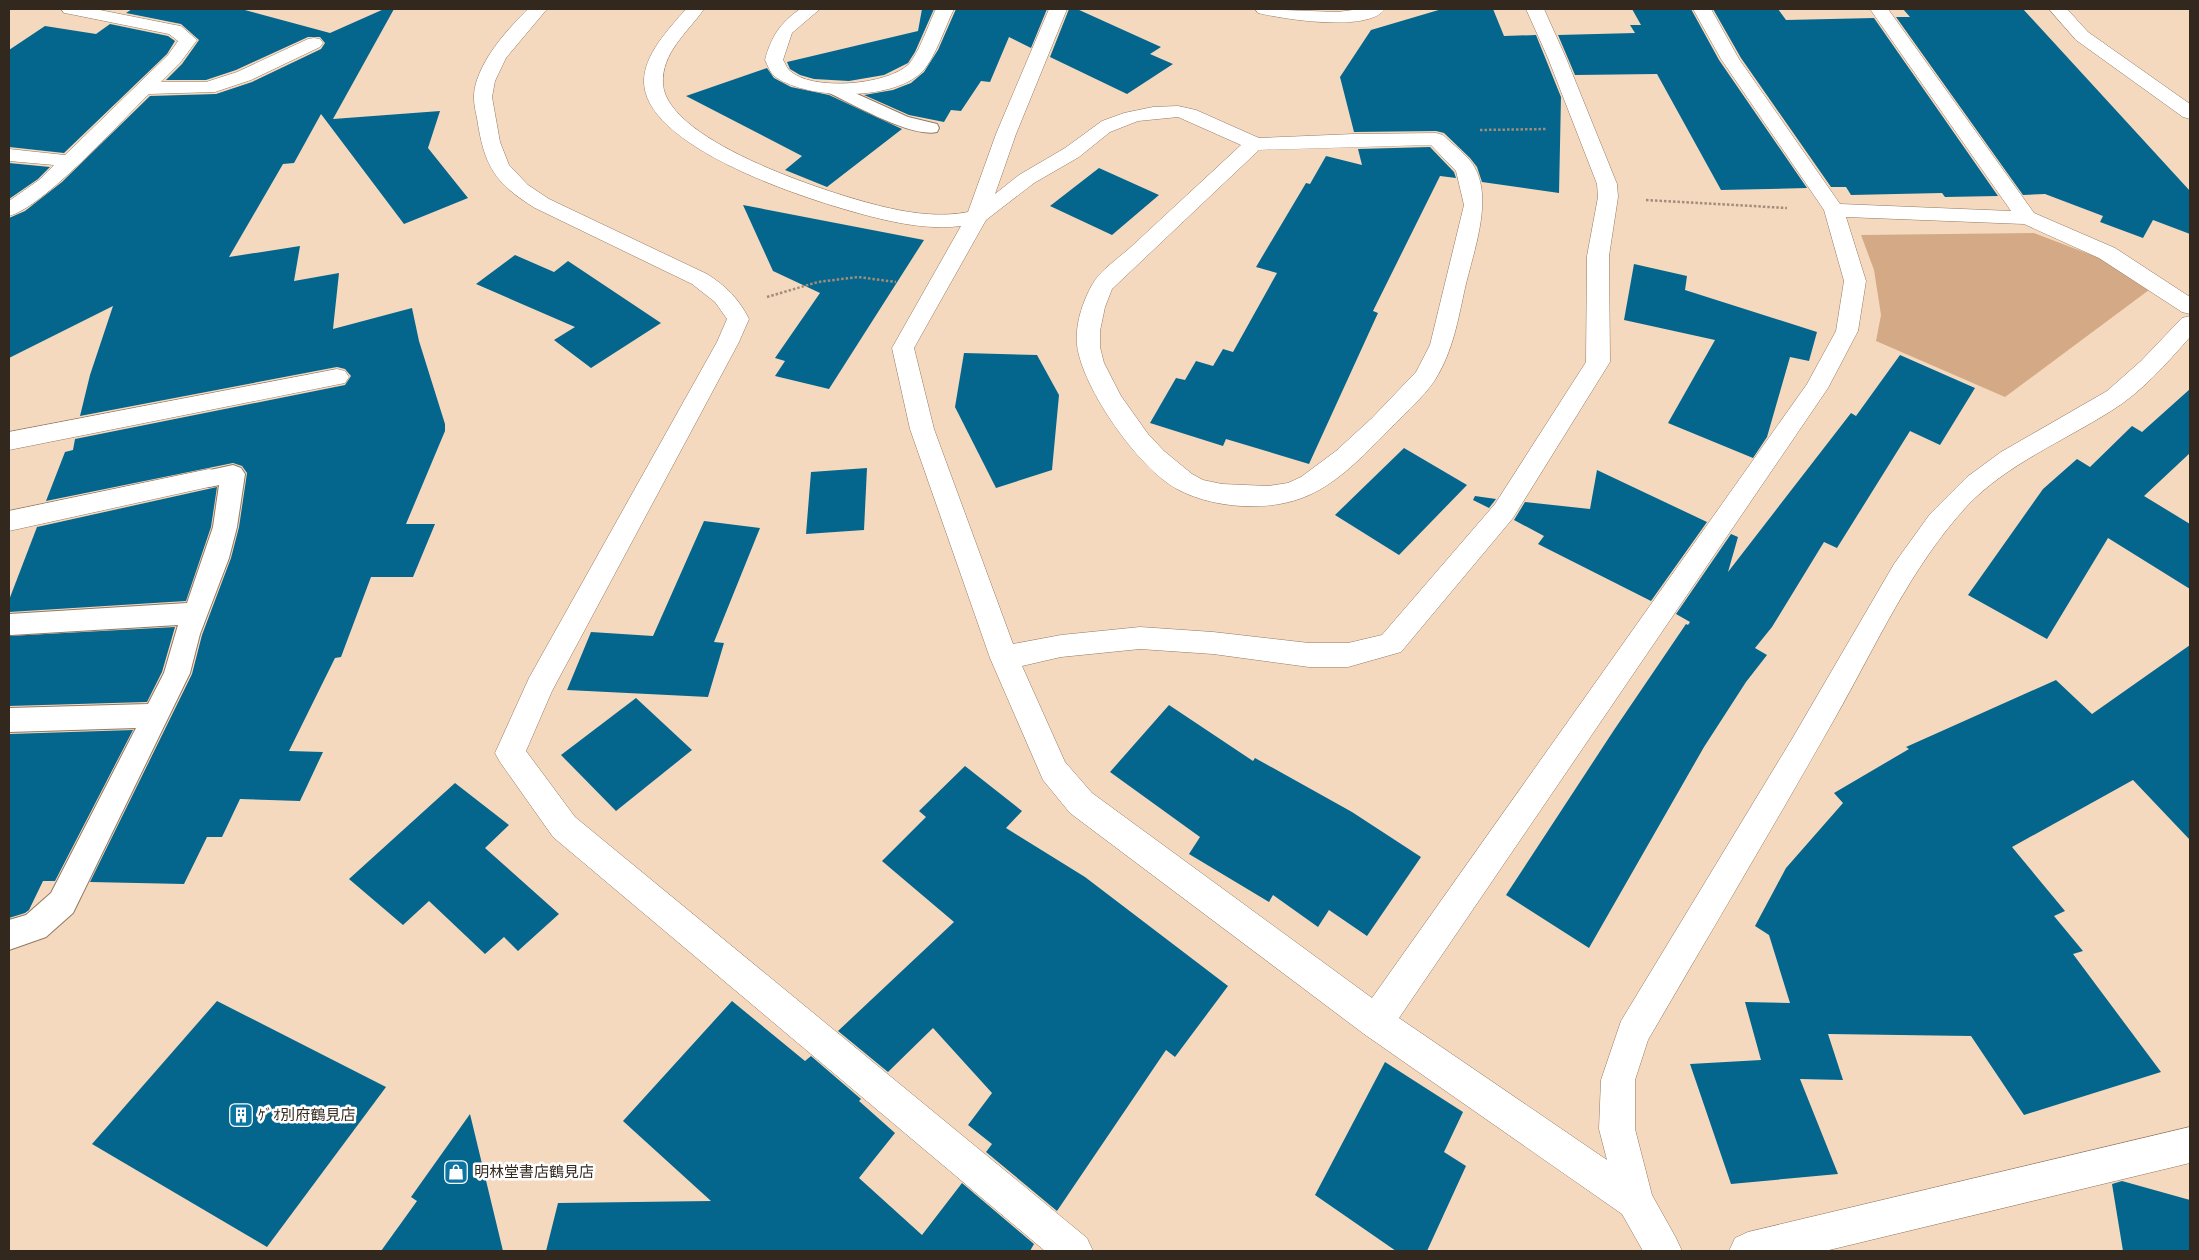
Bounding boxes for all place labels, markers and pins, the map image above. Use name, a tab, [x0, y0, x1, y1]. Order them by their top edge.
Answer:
building icon: ｹﾞｵ別府鶴見店	[228, 1102, 254, 1128]
place label: ｹﾞｵ別府鶴見店	[258, 1106, 356, 1123]
shop icon: 明林堂書店鶴見店	[443, 1159, 469, 1185]
place label: 明林堂書店鶴見店	[474, 1163, 594, 1180]

